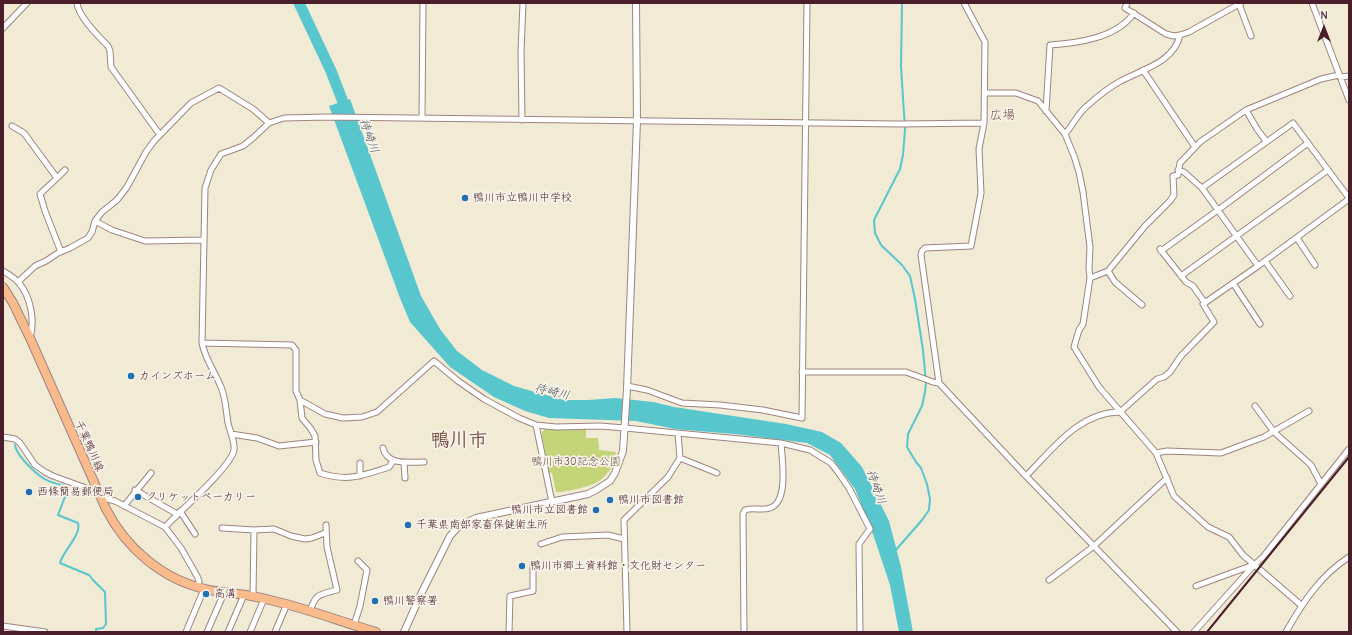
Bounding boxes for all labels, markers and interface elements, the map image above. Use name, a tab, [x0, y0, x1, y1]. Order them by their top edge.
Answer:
north arrow	[1304, 8, 1344, 48]
text: N	[1320, 9, 1328, 22]
district label: 広場	[989, 107, 1015, 123]
water label: 待崎川	[356, 117, 382, 155]
place label: 鴨川市立鴨川中学校	[473, 191, 572, 205]
marker: 鴨川市立鴨川中学校	[460, 193, 470, 203]
place label: カインズホーム	[139, 369, 216, 383]
marker: カインズホーム	[126, 371, 136, 381]
water label: 待崎川	[533, 381, 571, 403]
street label: 千葉鴨川線	[72, 418, 106, 474]
district label: 鴨川市	[431, 430, 487, 452]
park label: 鴨川市30記念公園	[531, 455, 621, 469]
water label: 待崎川	[863, 468, 889, 506]
place label: 西條簡易郵便局	[37, 485, 114, 499]
marker: 西條簡易郵便局	[24, 487, 34, 497]
place label: クリケットベーカリー	[146, 490, 256, 504]
marker: クリケットベーカリー	[133, 492, 143, 502]
place label: 鴨川市図書館	[618, 493, 684, 507]
marker: 鴨川市図書館	[605, 495, 615, 505]
place label: 鴨川市立図書館	[511, 503, 588, 517]
marker: 鴨川市立図書館	[591, 505, 601, 515]
place label: 千葉県南部家畜保健衛生所	[416, 518, 548, 532]
marker: 千葉県南部家畜保健衛生所	[403, 520, 413, 530]
place label: 鴨川市郷土資料館・文化財センター	[530, 559, 706, 573]
marker: 鴨川市郷土資料館・文化財センター	[517, 561, 527, 571]
place label: 高溝	[214, 587, 236, 601]
marker: 高溝	[201, 589, 211, 599]
place label: 鴨川警察署	[383, 594, 438, 608]
marker: 鴨川警察署	[370, 596, 380, 606]

